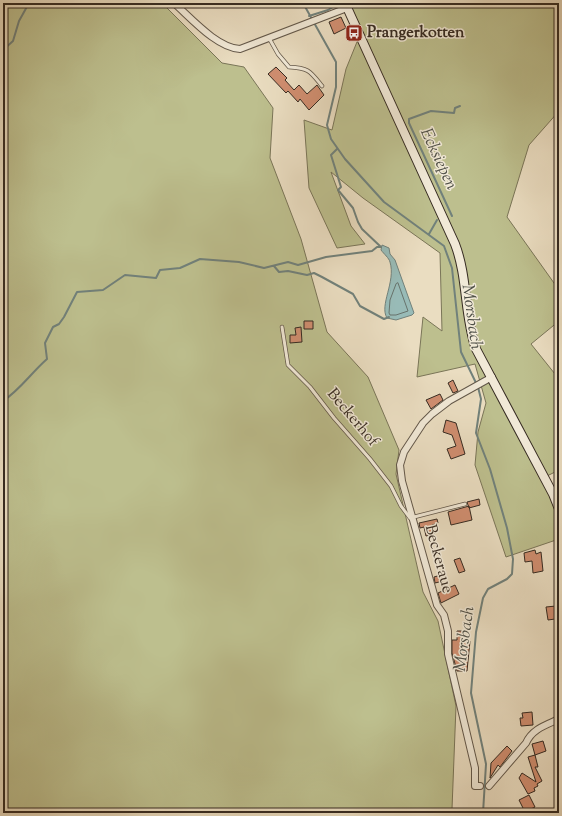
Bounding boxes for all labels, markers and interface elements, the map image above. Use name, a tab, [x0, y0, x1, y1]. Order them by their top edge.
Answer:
place label: Prangerkotten	[367, 22, 465, 45]
bus stop icon: Prangerkotten	[344, 23, 364, 43]
water label: Ecksiepen	[413, 124, 463, 194]
water label: Morsbach	[455, 283, 488, 352]
street label: Beckerhof	[321, 384, 384, 453]
street label: Beckeraue	[418, 522, 458, 596]
water label: Morsbach	[449, 604, 482, 673]

